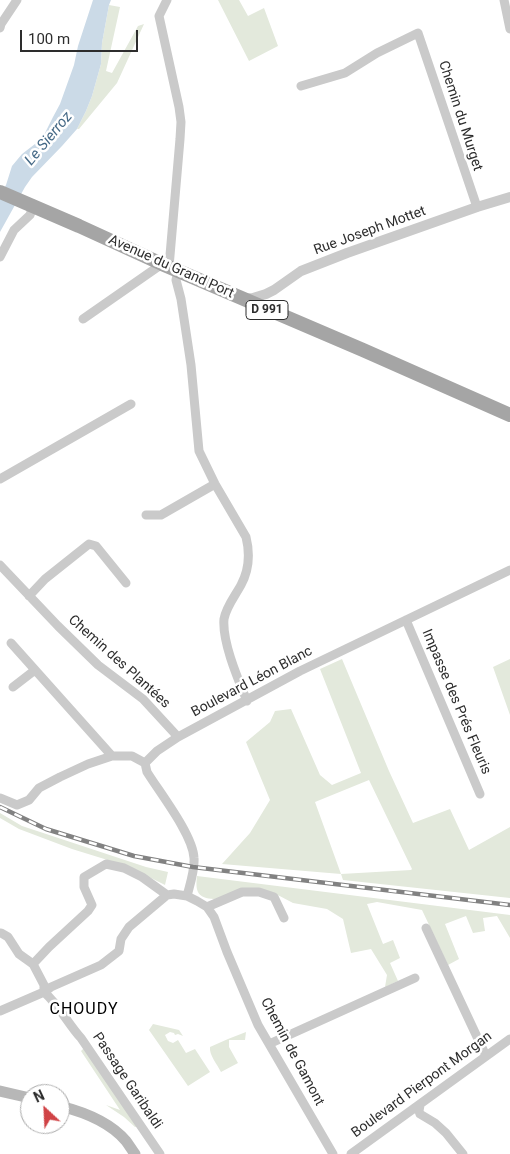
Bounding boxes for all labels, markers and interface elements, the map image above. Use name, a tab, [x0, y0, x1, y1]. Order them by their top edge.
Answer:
scale bar	[22, 20, 140, 52]
text: 100 m	[28, 30, 70, 48]
street label: Chemin du Murget	[434, 59, 486, 173]
water label: Le Sierroz	[21, 109, 77, 169]
street label: Rue Joseph Mottet	[312, 203, 428, 259]
street label: Avenue du Grand Port	[106, 232, 236, 302]
road number: D 991	[246, 300, 288, 320]
street label: Chemin des Plantées	[65, 612, 173, 712]
street label: Impasse des Prés Fleuris	[418, 627, 494, 777]
street label: Boulevard Léon Blanc	[189, 643, 315, 721]
street label: Chemin de Gamont	[256, 995, 328, 1109]
district label: CHOUDY	[49, 1000, 119, 1020]
street label: Boulevard Pierpont Morgan	[348, 1028, 496, 1142]
street label: Passage Garibaldi	[89, 1030, 165, 1132]
north arrow	[20, 1084, 70, 1134]
text: N	[31, 1087, 47, 1106]

